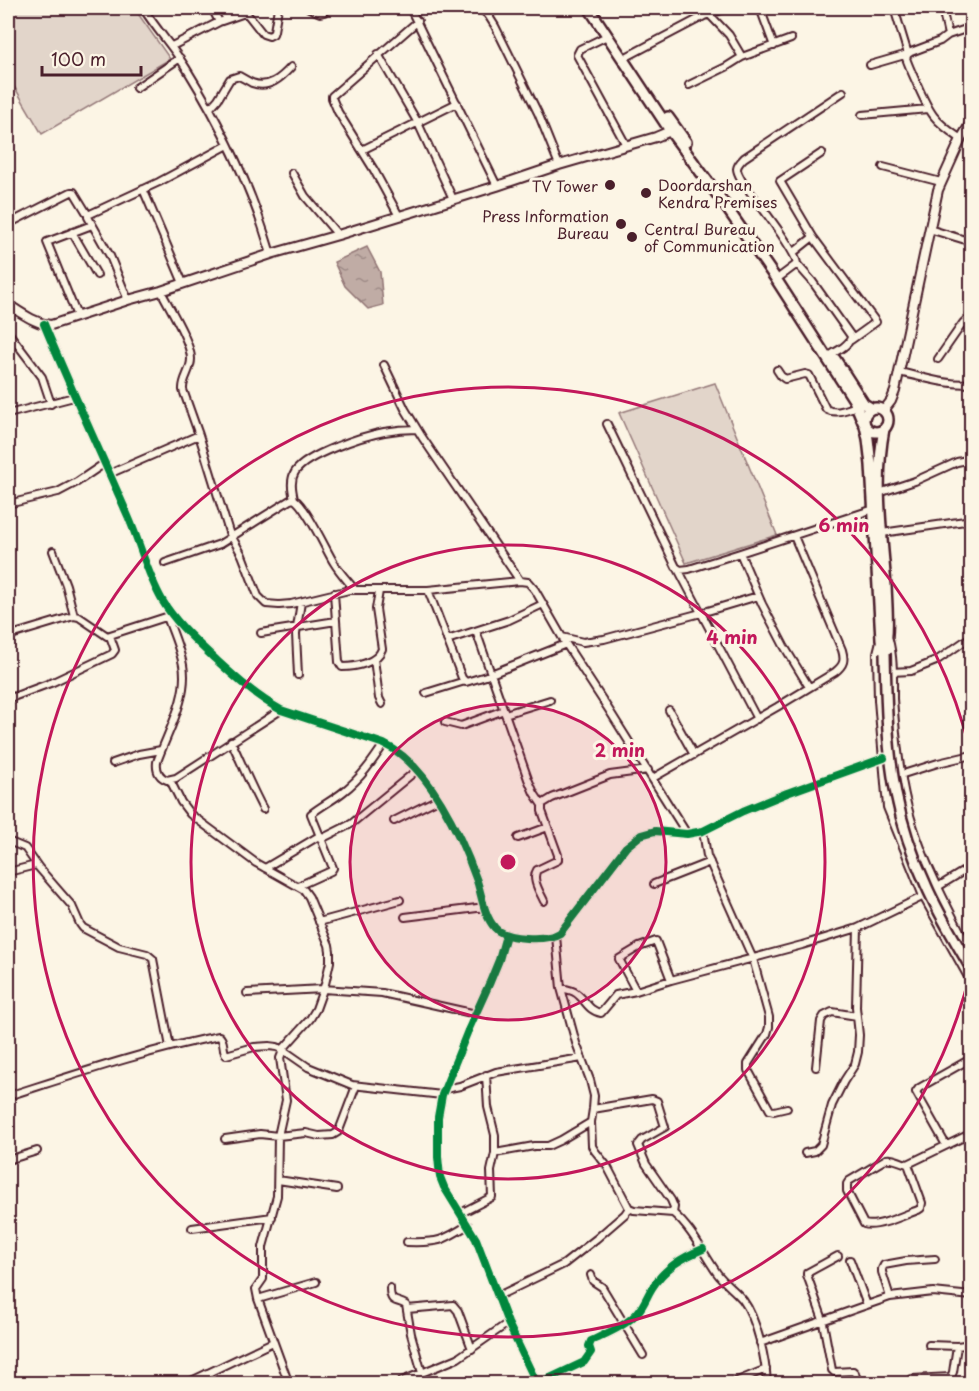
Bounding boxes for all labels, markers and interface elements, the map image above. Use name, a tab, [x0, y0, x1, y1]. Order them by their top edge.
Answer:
scale bar	[42, 39, 141, 77]
text: 100 m	[51, 45, 106, 72]
place label: Doordarshan Kendra Premises	[658, 173, 777, 213]
place label: TV Tower	[532, 174, 598, 197]
marker: TV Tower	[603, 178, 617, 192]
marker: Doordarshan Kendra Premises	[639, 186, 653, 200]
place label: Press Information Bureau	[482, 204, 609, 244]
marker: Press Information Bureau	[614, 217, 628, 231]
place label: Central Bureau of Communication	[644, 217, 775, 257]
marker: Central Bureau of Communication	[625, 230, 639, 244]
text: 6 min	[819, 511, 869, 538]
text: 4 min	[706, 623, 758, 650]
text: 2 min	[595, 736, 645, 763]
centre of rings	[498, 852, 518, 872]

